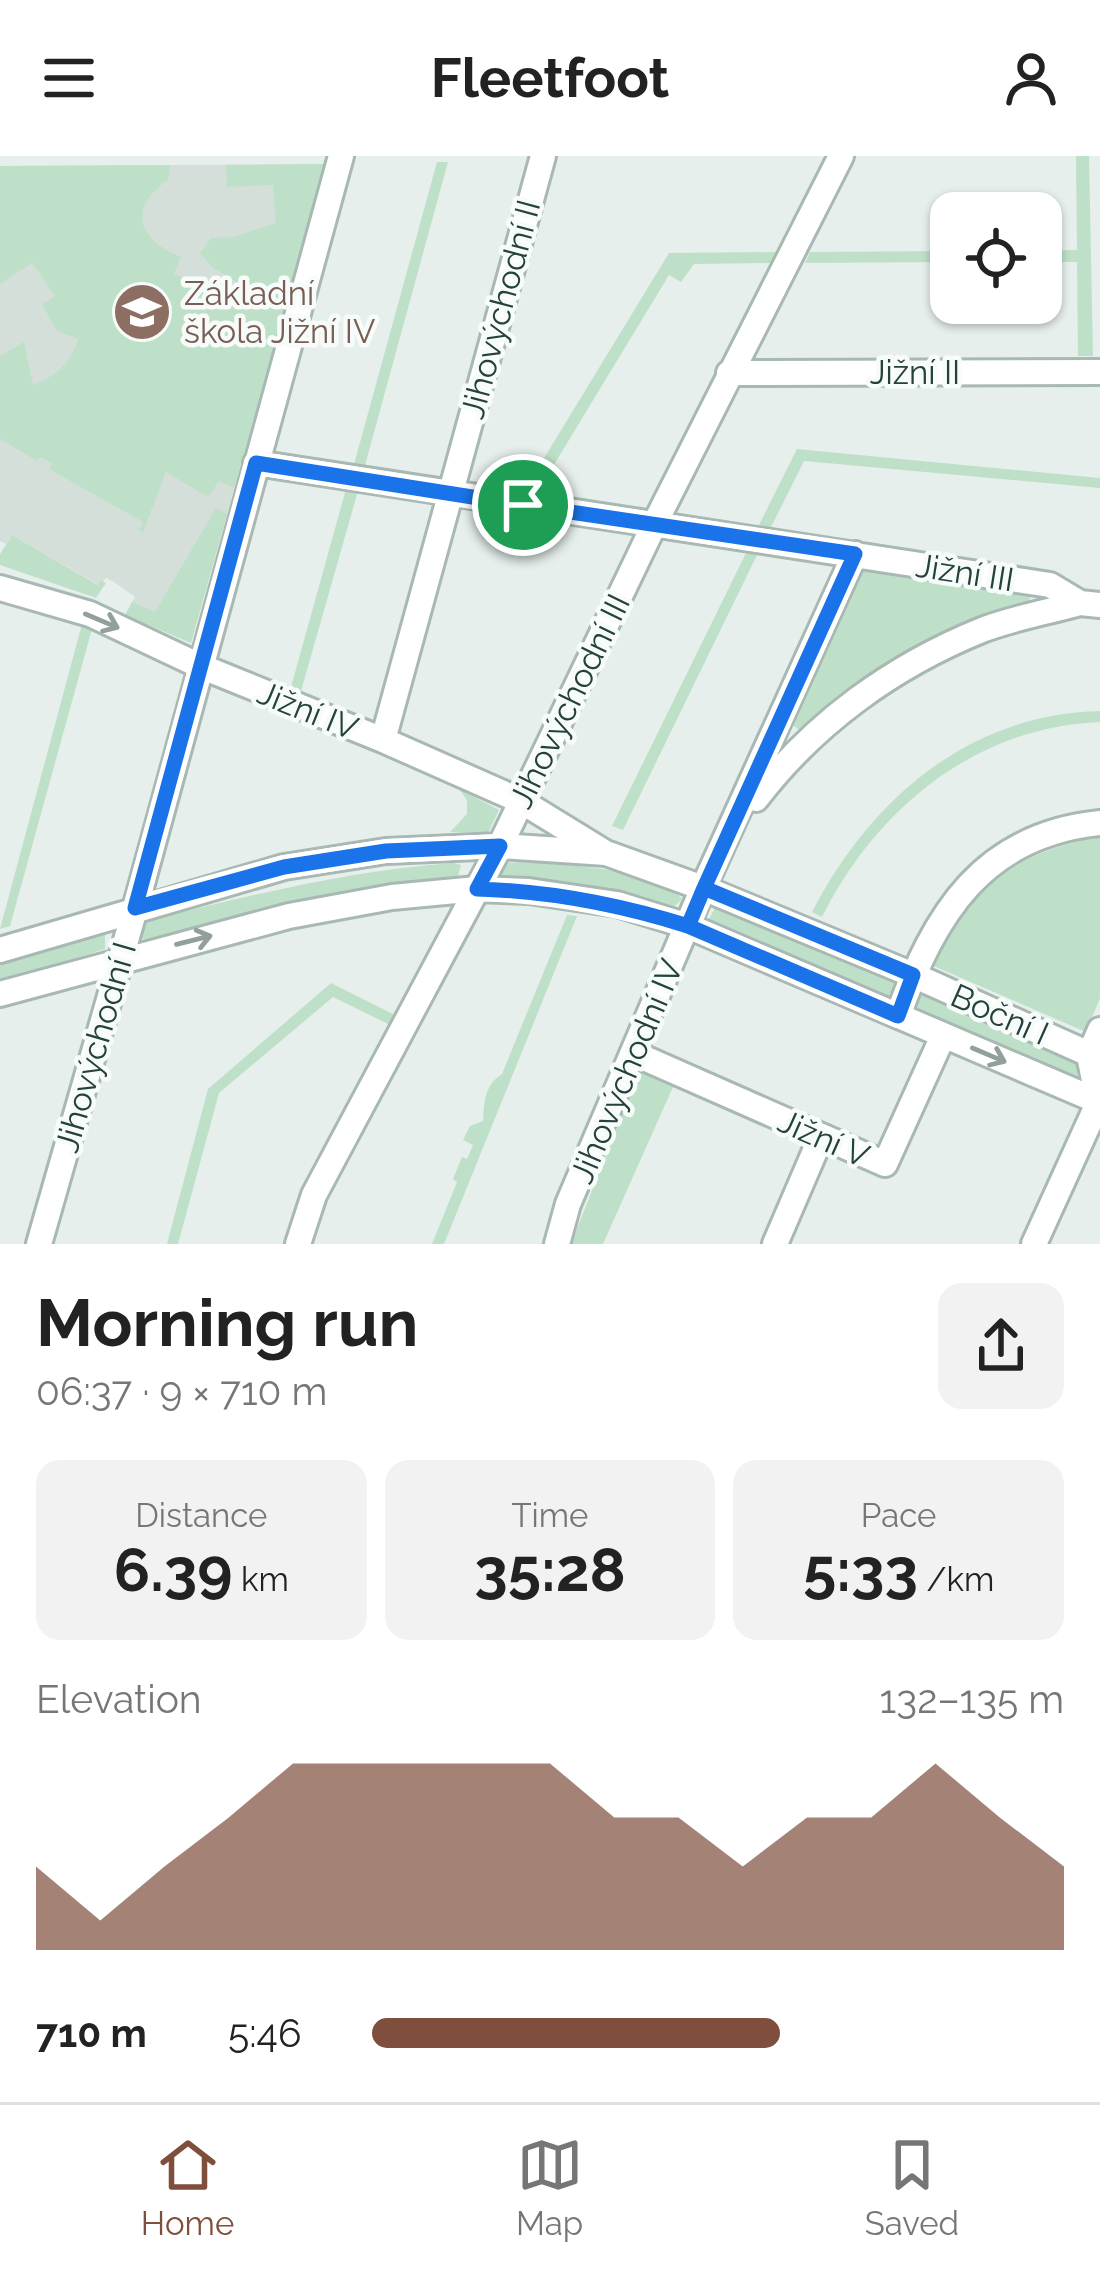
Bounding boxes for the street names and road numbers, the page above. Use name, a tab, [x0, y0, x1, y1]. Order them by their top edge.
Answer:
street label: Jihovýchodní II	[453, 195, 548, 423]
street label: Jižní II	[870, 353, 960, 392]
street label: Jižní III	[913, 546, 1017, 599]
street label: Jihovýchodní III	[501, 588, 638, 815]
street label: Jižní IV	[252, 673, 364, 748]
street label: Jihovýchodní I	[47, 938, 144, 1157]
street label: Jihovýchodní IV	[562, 954, 691, 1189]
street label: Boční I	[945, 976, 1055, 1053]
street label: Jižní V	[772, 1101, 875, 1176]

